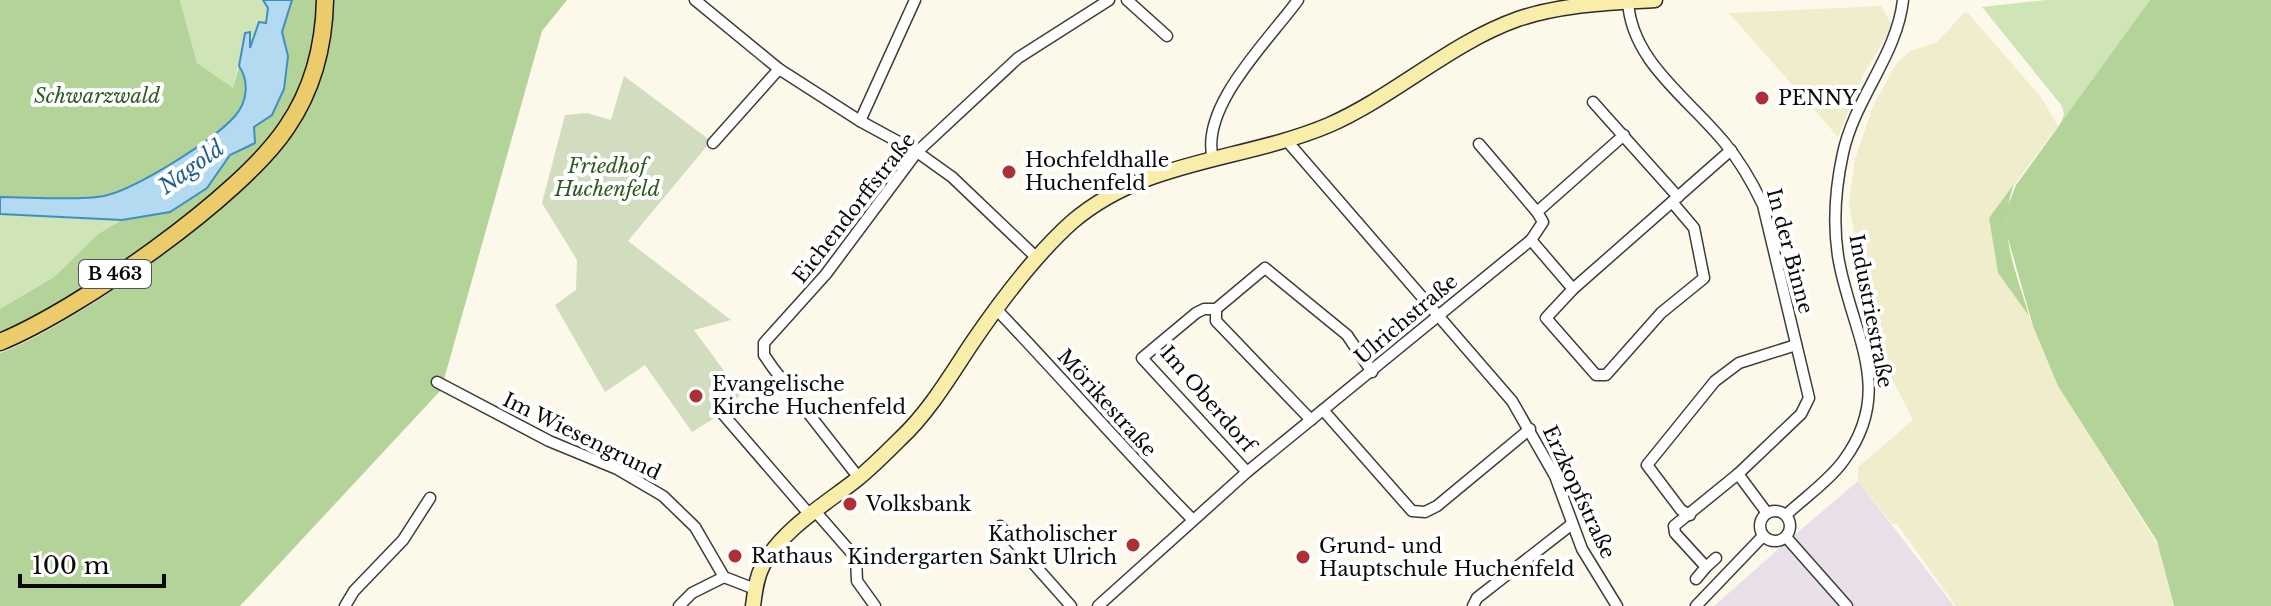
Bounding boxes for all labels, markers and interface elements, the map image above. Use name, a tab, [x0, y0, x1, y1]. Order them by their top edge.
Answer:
park label: Schwarzwald	[34, 84, 160, 108]
place label: PENNY	[1778, 86, 1857, 110]
marker: PENNY	[1753, 89, 1771, 107]
street label: Eichendorffstraße	[788, 128, 920, 288]
water label: Nagold	[153, 134, 230, 201]
place label: Hochfeldhalle Huchenfeld	[1025, 148, 1169, 195]
park label: Friedhof Huchenfeld	[553, 154, 660, 201]
marker: Hochfeldhalle Huchenfeld	[1000, 163, 1018, 181]
street label: In der Binne	[1762, 186, 1818, 316]
street label: Industriestraße	[1844, 232, 1898, 390]
road number: B 463	[79, 260, 151, 288]
street label: Ulrichstraße	[1350, 269, 1462, 369]
street label: Im Oberdorf	[1155, 341, 1262, 459]
street label: Mörikestraße	[1053, 344, 1161, 462]
place label: Evangelische Kirche Huchenfeld	[712, 372, 906, 419]
street label: Im Wiesengrund	[499, 387, 665, 485]
marker: Evangelische Kirche Huchenfeld	[687, 387, 705, 405]
street label: Erzkopfstraße	[1538, 422, 1620, 562]
place label: Volksbank	[865, 492, 972, 516]
marker: Volksbank	[841, 495, 859, 513]
place label: Katholischer Kindergarten Sankt Ulrich	[847, 522, 1117, 569]
place label: Grund- und Hauptschule Huchenfeld	[1319, 534, 1574, 581]
marker: Katholischer Kindergarten Sankt Ulrich	[1124, 536, 1142, 554]
scale bar	[20, 538, 164, 588]
place label: Rathaus	[751, 544, 833, 568]
marker: Rathaus	[726, 547, 744, 565]
marker: Grund- und Hauptschule Huchenfeld	[1294, 548, 1312, 566]
text: 100 m	[32, 551, 110, 580]

